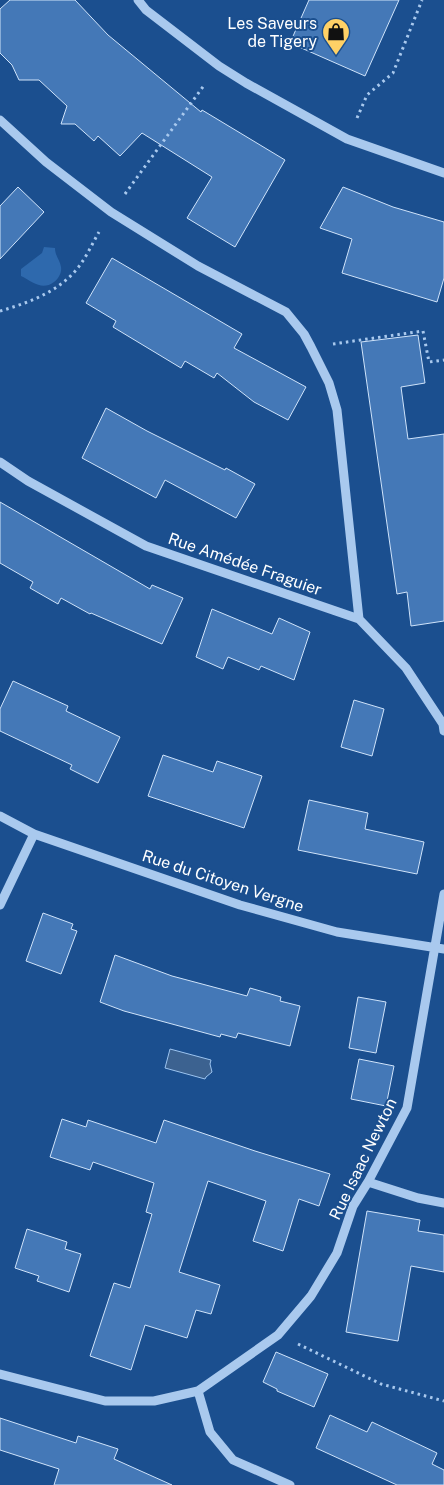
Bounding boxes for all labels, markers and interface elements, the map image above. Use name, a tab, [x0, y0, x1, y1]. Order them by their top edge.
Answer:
place label: Les Saveurs de Tigery	[227, 14, 317, 51]
shop icon: Les Saveurs de Tigery	[321, 17, 351, 56]
street label: Rue Amédée Fraguier	[166, 529, 324, 599]
street label: Rue du Citoyen Vergne	[140, 846, 306, 916]
street label: Rue Isaac Newton	[325, 1095, 401, 1223]

